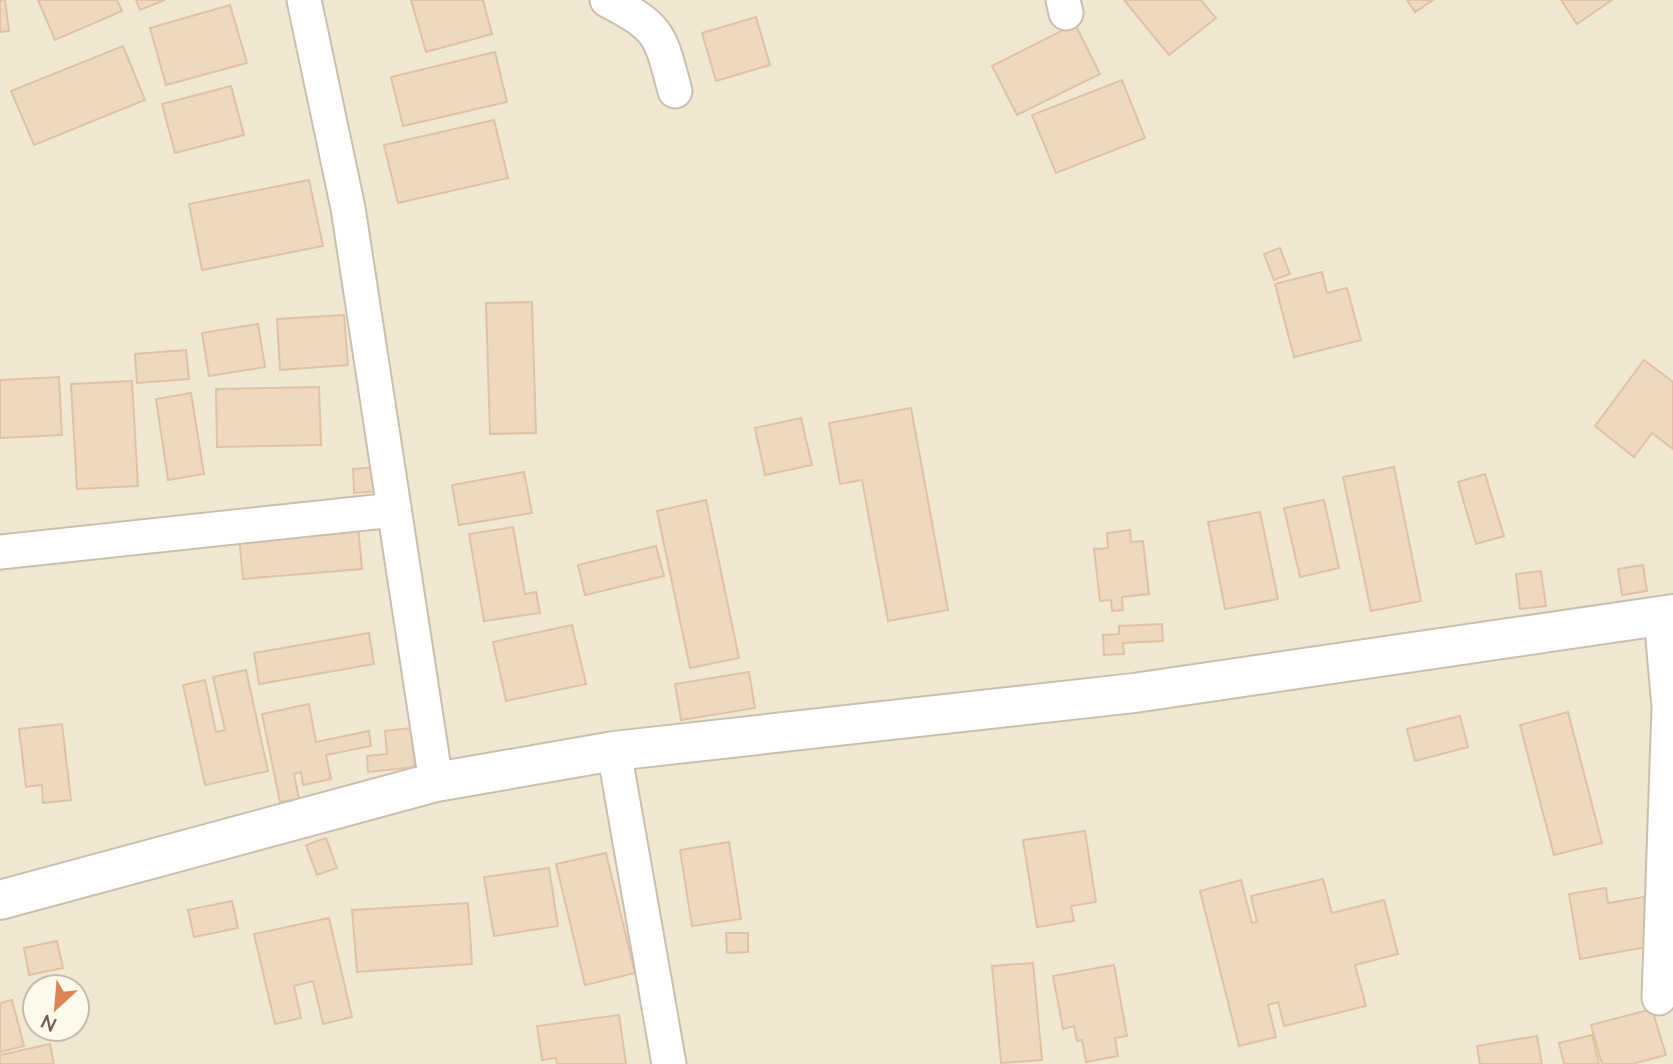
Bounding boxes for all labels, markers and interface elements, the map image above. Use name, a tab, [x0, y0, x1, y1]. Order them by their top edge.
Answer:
north arrow	[21, 973, 91, 1043]
text: N	[37, 1010, 60, 1037]

